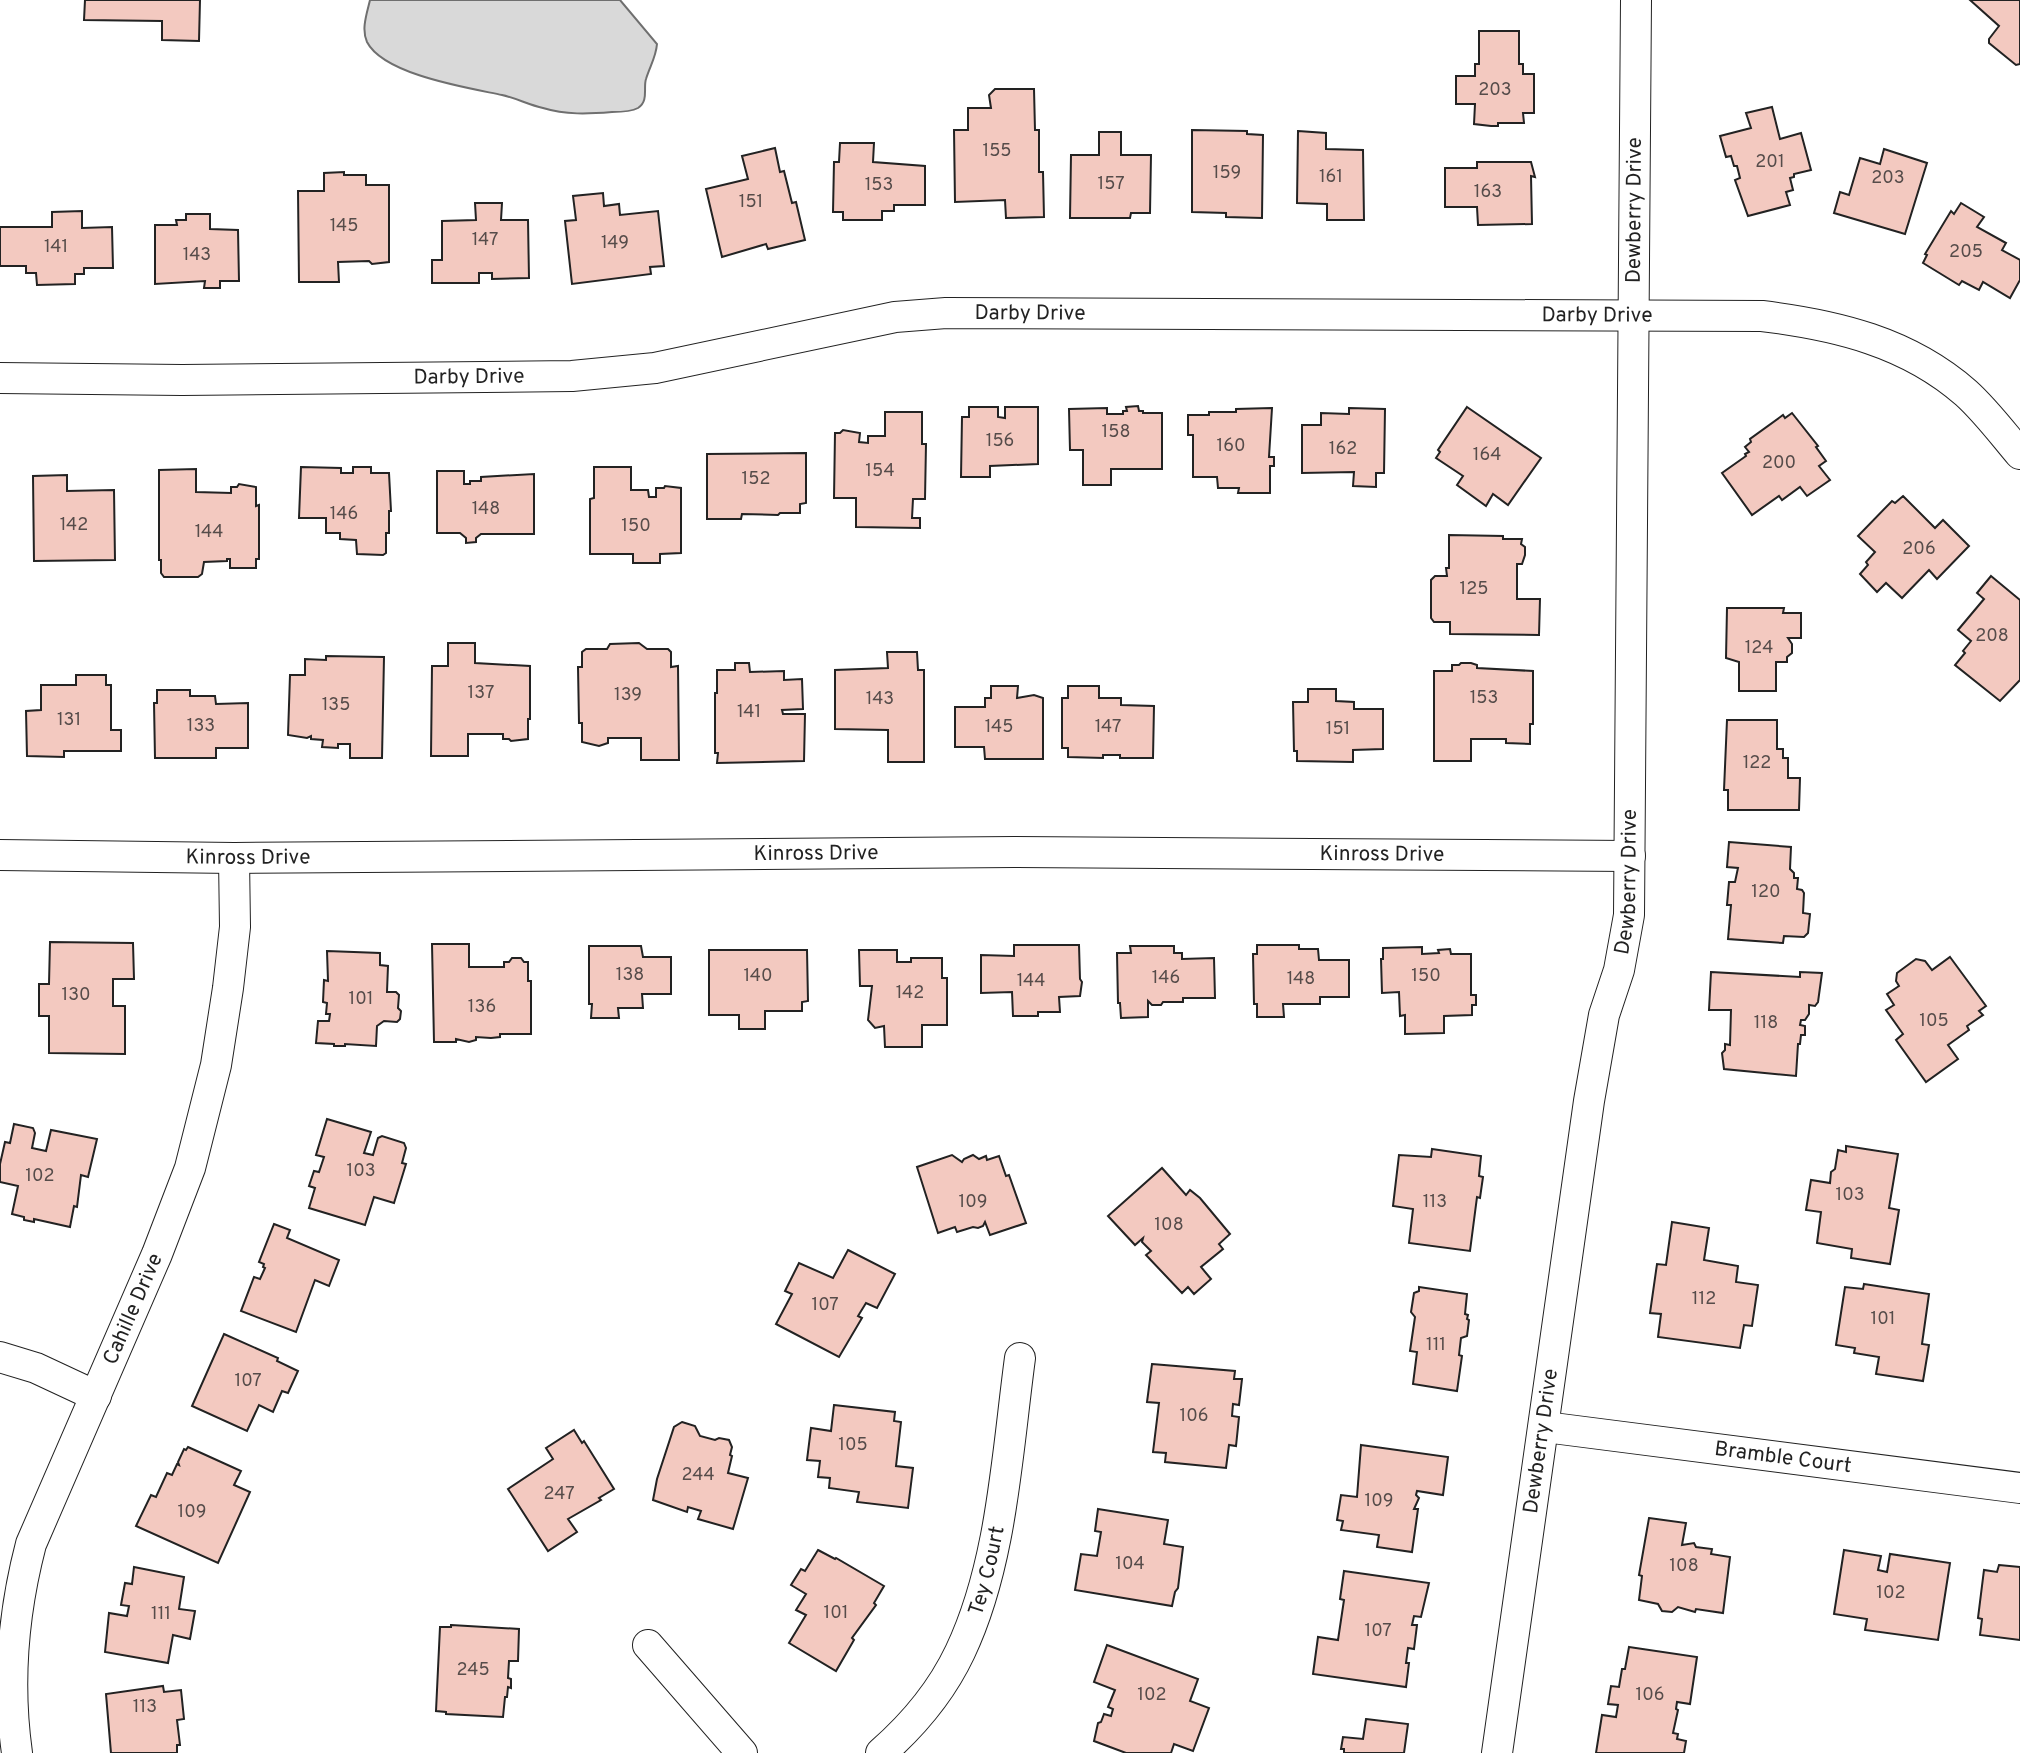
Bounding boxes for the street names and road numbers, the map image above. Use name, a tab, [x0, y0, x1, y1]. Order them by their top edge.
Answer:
street label: Dewberry Drive	[1620, 137, 1648, 283]
street label: Darby Drive	[975, 300, 1086, 327]
street label: Darby Drive	[1542, 302, 1653, 329]
street label: Darby Drive	[413, 363, 525, 391]
street label: Dewberry Drive	[1609, 809, 1643, 957]
street label: Kinross Drive	[753, 840, 879, 868]
street label: Kinross Drive	[1319, 840, 1445, 868]
street label: Kinross Drive	[185, 844, 311, 872]
street label: Cahille Drive	[97, 1249, 169, 1369]
street label: Dewberry Drive	[1517, 1367, 1565, 1515]
street label: Bramble Court	[1713, 1435, 1853, 1480]
street label: Tey Court	[963, 1524, 1011, 1619]

